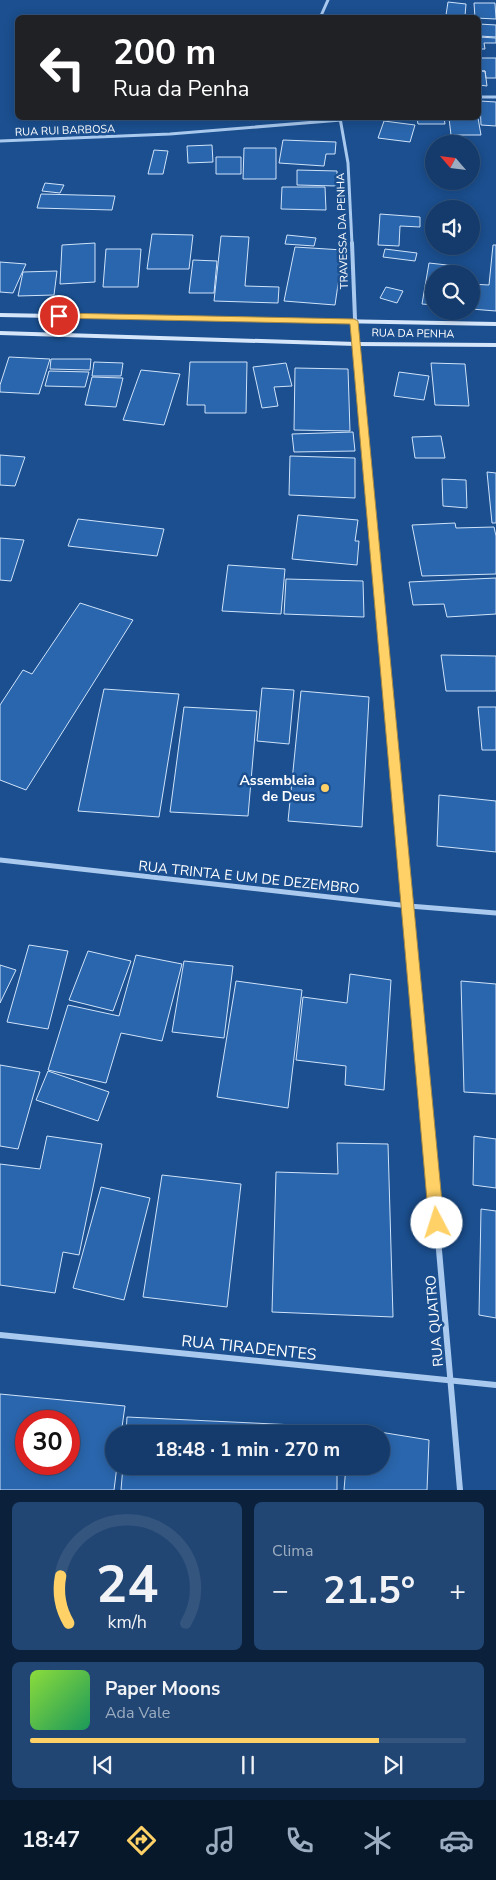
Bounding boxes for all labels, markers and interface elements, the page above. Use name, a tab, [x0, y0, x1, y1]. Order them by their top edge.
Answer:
text: 200 m	[113, 29, 216, 76]
icon: left	[30, 35, 95, 100]
text: Rua da Penha	[113, 74, 249, 104]
street label: RUA RUI BARBOSA	[15, 121, 116, 140]
north arrow	[425, 135, 480, 190]
map controls	[425, 135, 480, 320]
street label: TRAVESSA DA PENHA	[333, 173, 352, 289]
button: sound	[425, 200, 480, 255]
button: search	[425, 265, 480, 320]
pin	[38, 295, 80, 337]
icon: arrive	[45, 302, 73, 330]
street label: RUA DA PENHA	[371, 325, 455, 342]
place label: Assembleia de Deus	[240, 771, 315, 806]
marker: Assembleia de Deus	[319, 782, 331, 794]
street label: RUA TRINTA E UM DE DEZEMBRO	[137, 856, 360, 899]
position arrow	[410, 1196, 462, 1248]
street label: RUA QUATRO	[421, 1274, 448, 1367]
street label: RUA TIRADENTES	[180, 1330, 318, 1366]
speed limit sign: 30	[15, 1410, 80, 1475]
text: 18:48 · 1 min · 270 m	[155, 1437, 340, 1463]
text: Clima	[272, 1540, 313, 1562]
text: 24	[96, 1549, 158, 1620]
text: 21.5°	[323, 1565, 415, 1616]
text: −	[272, 1572, 289, 1610]
text: +	[449, 1572, 466, 1610]
text: km/h	[107, 1610, 147, 1634]
text: Paper Moons	[105, 1676, 220, 1702]
text: Ada Vale	[105, 1702, 170, 1724]
icon: previous	[89, 1751, 117, 1779]
icon: pause	[234, 1751, 262, 1779]
icon: next	[379, 1751, 407, 1779]
icon: directions	[124, 1823, 159, 1858]
icon: music	[203, 1823, 238, 1858]
icon: phone	[282, 1823, 317, 1858]
icon: climate	[360, 1823, 395, 1858]
icon: car	[439, 1823, 474, 1858]
text: 18:47	[22, 1825, 80, 1855]

